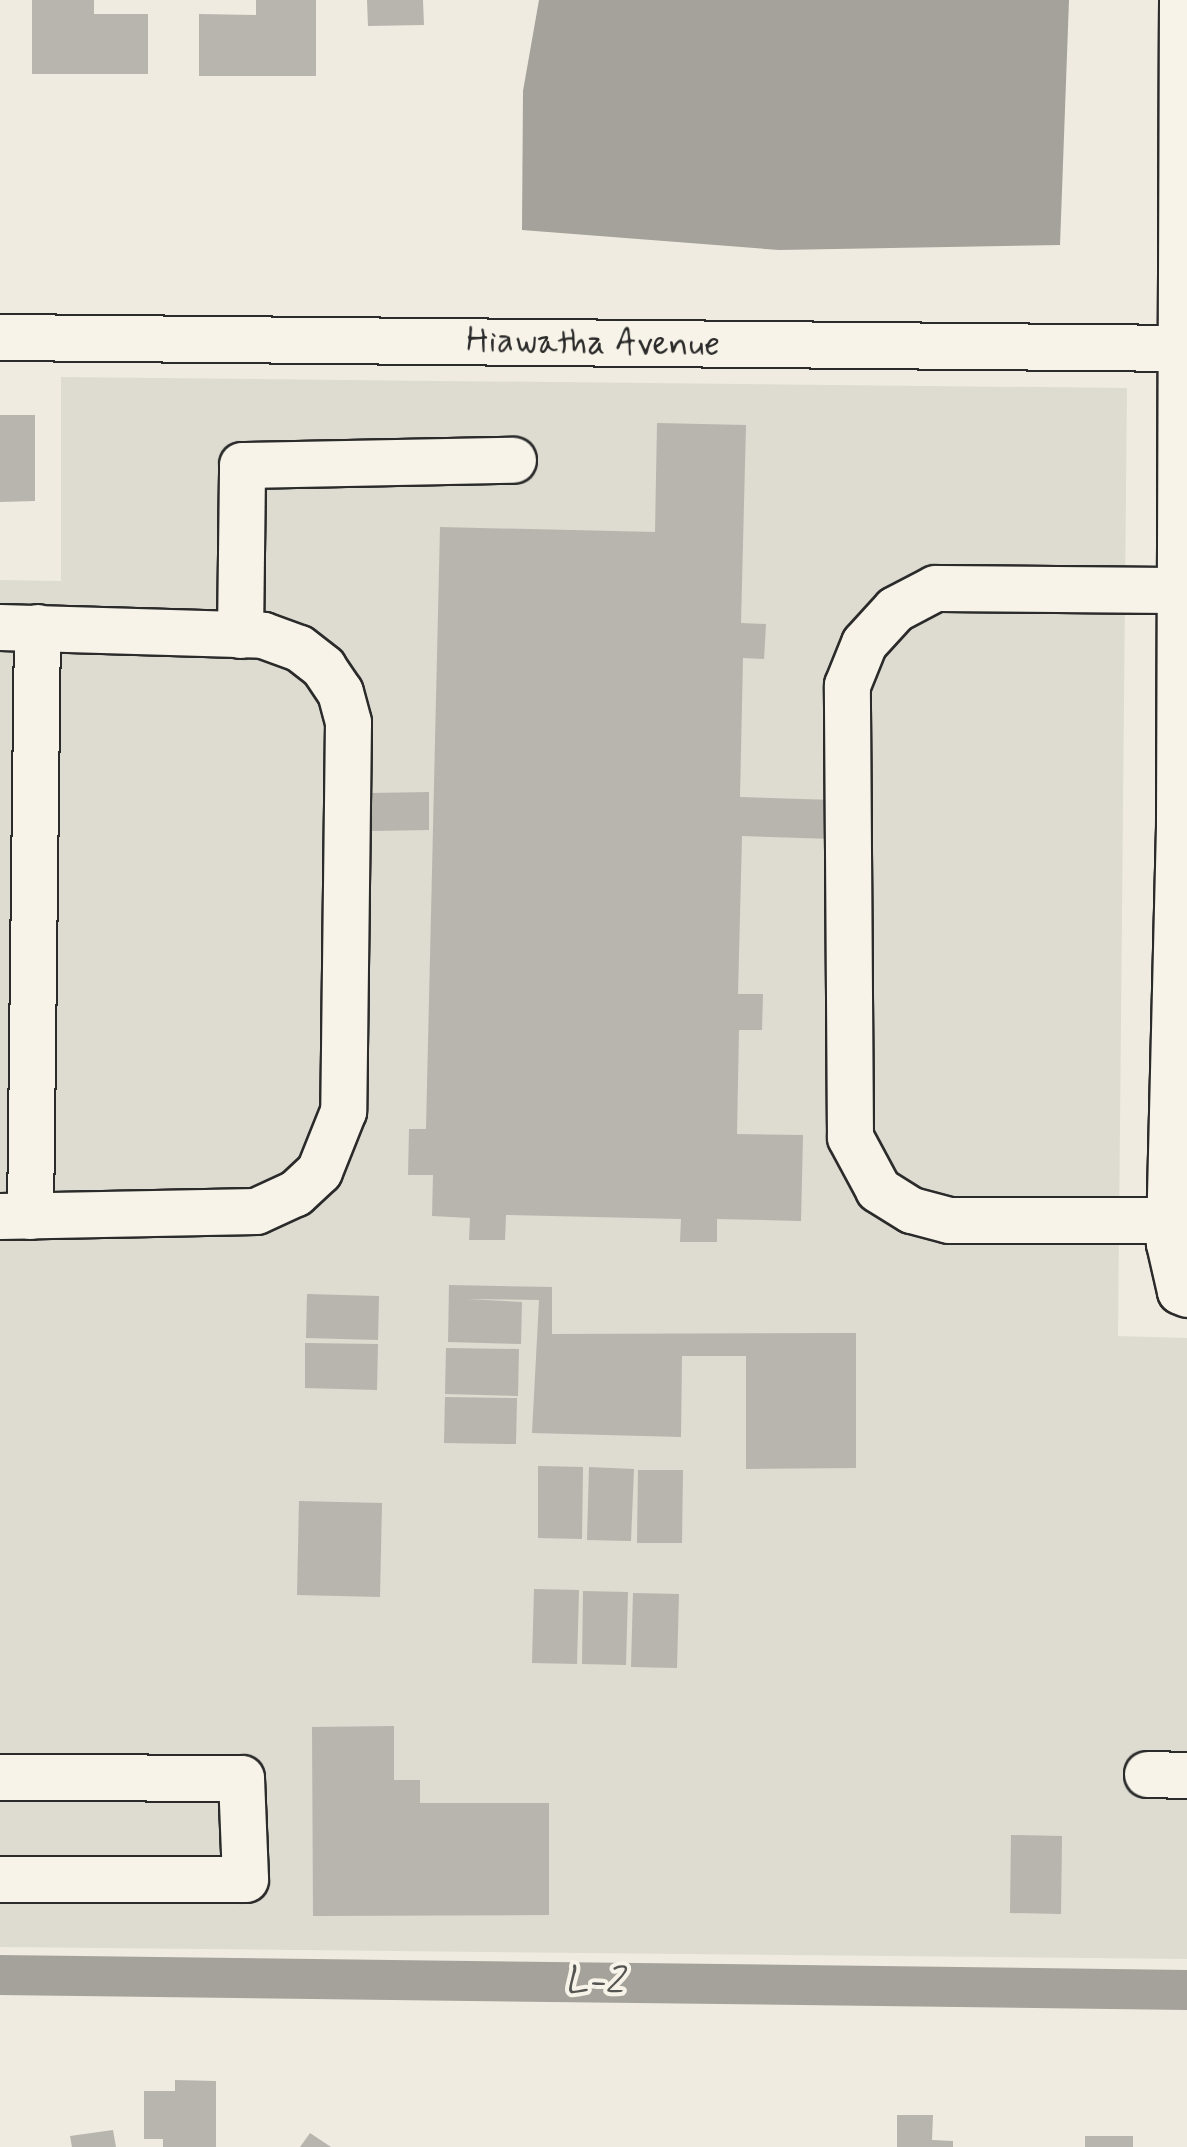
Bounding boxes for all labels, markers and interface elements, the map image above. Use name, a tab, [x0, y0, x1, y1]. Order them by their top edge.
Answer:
street label: Hiawatha Avenue	[464, 320, 722, 366]
water label: L-2	[564, 1959, 624, 2005]

